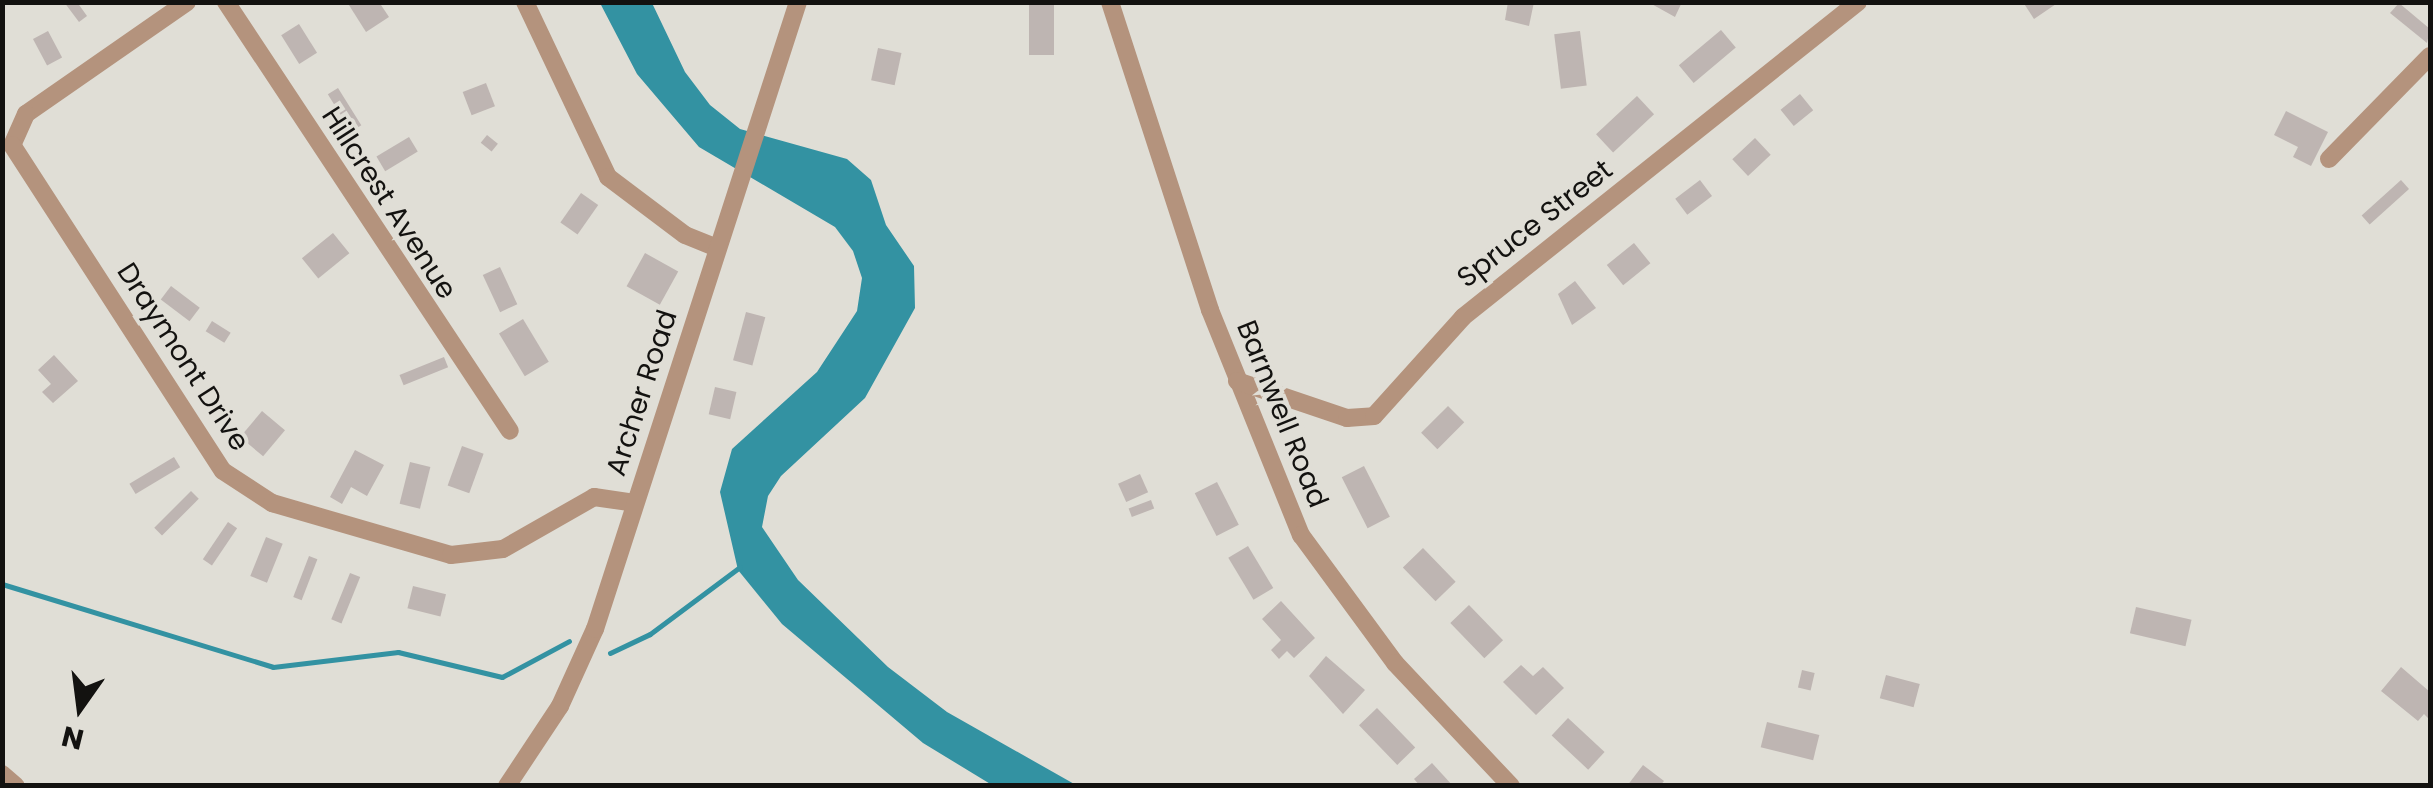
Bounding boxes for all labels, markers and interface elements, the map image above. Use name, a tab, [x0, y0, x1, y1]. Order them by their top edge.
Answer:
street label: Hillcrest Avenue	[314, 101, 464, 305]
street label: Spruce Street	[1451, 153, 1619, 295]
street label: Draymont Drive	[110, 257, 256, 457]
street label: Archer Road	[599, 306, 685, 480]
street label: Barnwell Road	[1229, 316, 1335, 512]
north arrow	[30, 658, 130, 758]
text: N	[58, 716, 88, 759]

